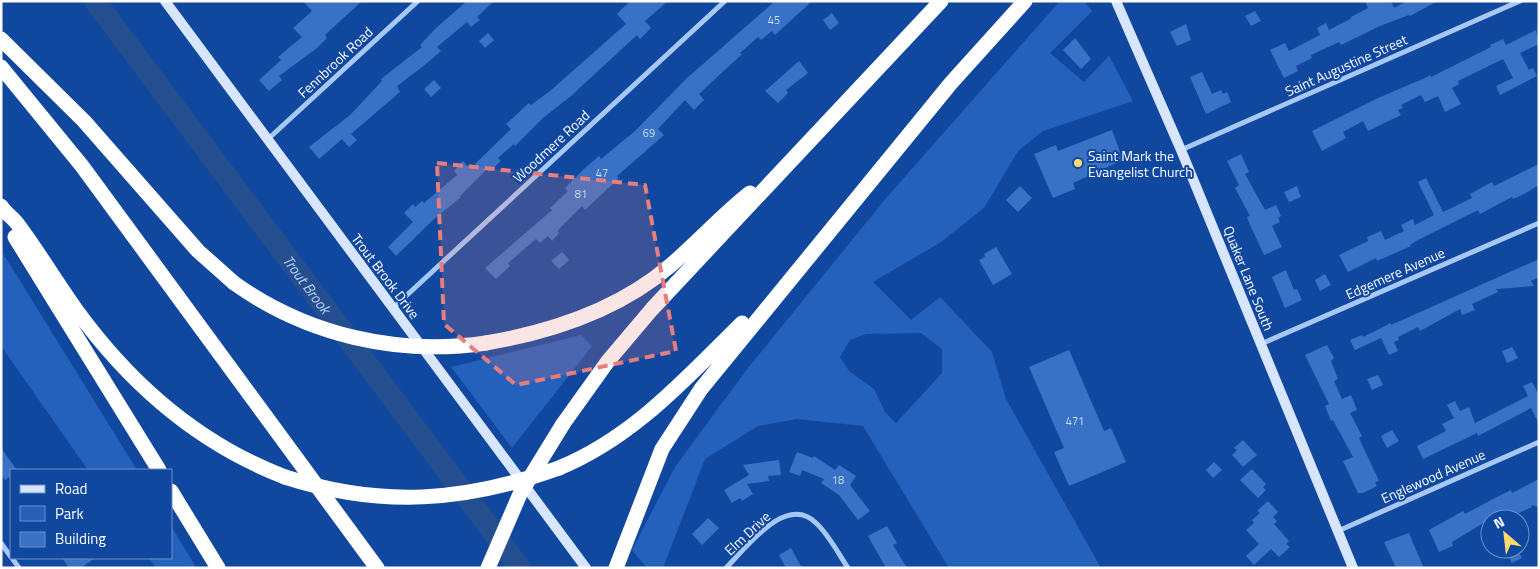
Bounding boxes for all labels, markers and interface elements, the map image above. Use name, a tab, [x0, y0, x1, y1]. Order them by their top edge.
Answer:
house number: 45	[768, 12, 780, 28]
street label: Fennbrook Road	[293, 22, 377, 102]
street label: Saint Augustine Street	[1282, 29, 1411, 101]
street label: Woodmere Road	[508, 105, 594, 187]
house number: 69	[643, 125, 655, 141]
place label: Saint Mark the Evangelist Church	[1088, 145, 1193, 182]
marker: Saint Mark the Evangelist Church	[1072, 157, 1084, 169]
house number: 47	[596, 165, 608, 181]
house number: 81	[575, 186, 587, 202]
street label: Quaker Lane South	[1218, 222, 1280, 334]
street label: Trout Brook Drive	[347, 229, 425, 323]
street label: Edgemere Avenue	[1342, 242, 1448, 304]
water label: Trout Brook	[278, 250, 338, 320]
house number: 471	[1066, 413, 1084, 429]
street label: Englewood Avenue	[1377, 444, 1489, 508]
legend	[10, 469, 172, 559]
house number: 18	[832, 472, 844, 488]
text: Road	[55, 477, 87, 500]
text: Park	[55, 502, 84, 525]
street label: Elm Drive	[719, 506, 775, 560]
north arrow	[1480, 509, 1530, 559]
text: N	[1489, 511, 1508, 534]
text: Building	[55, 527, 106, 550]

